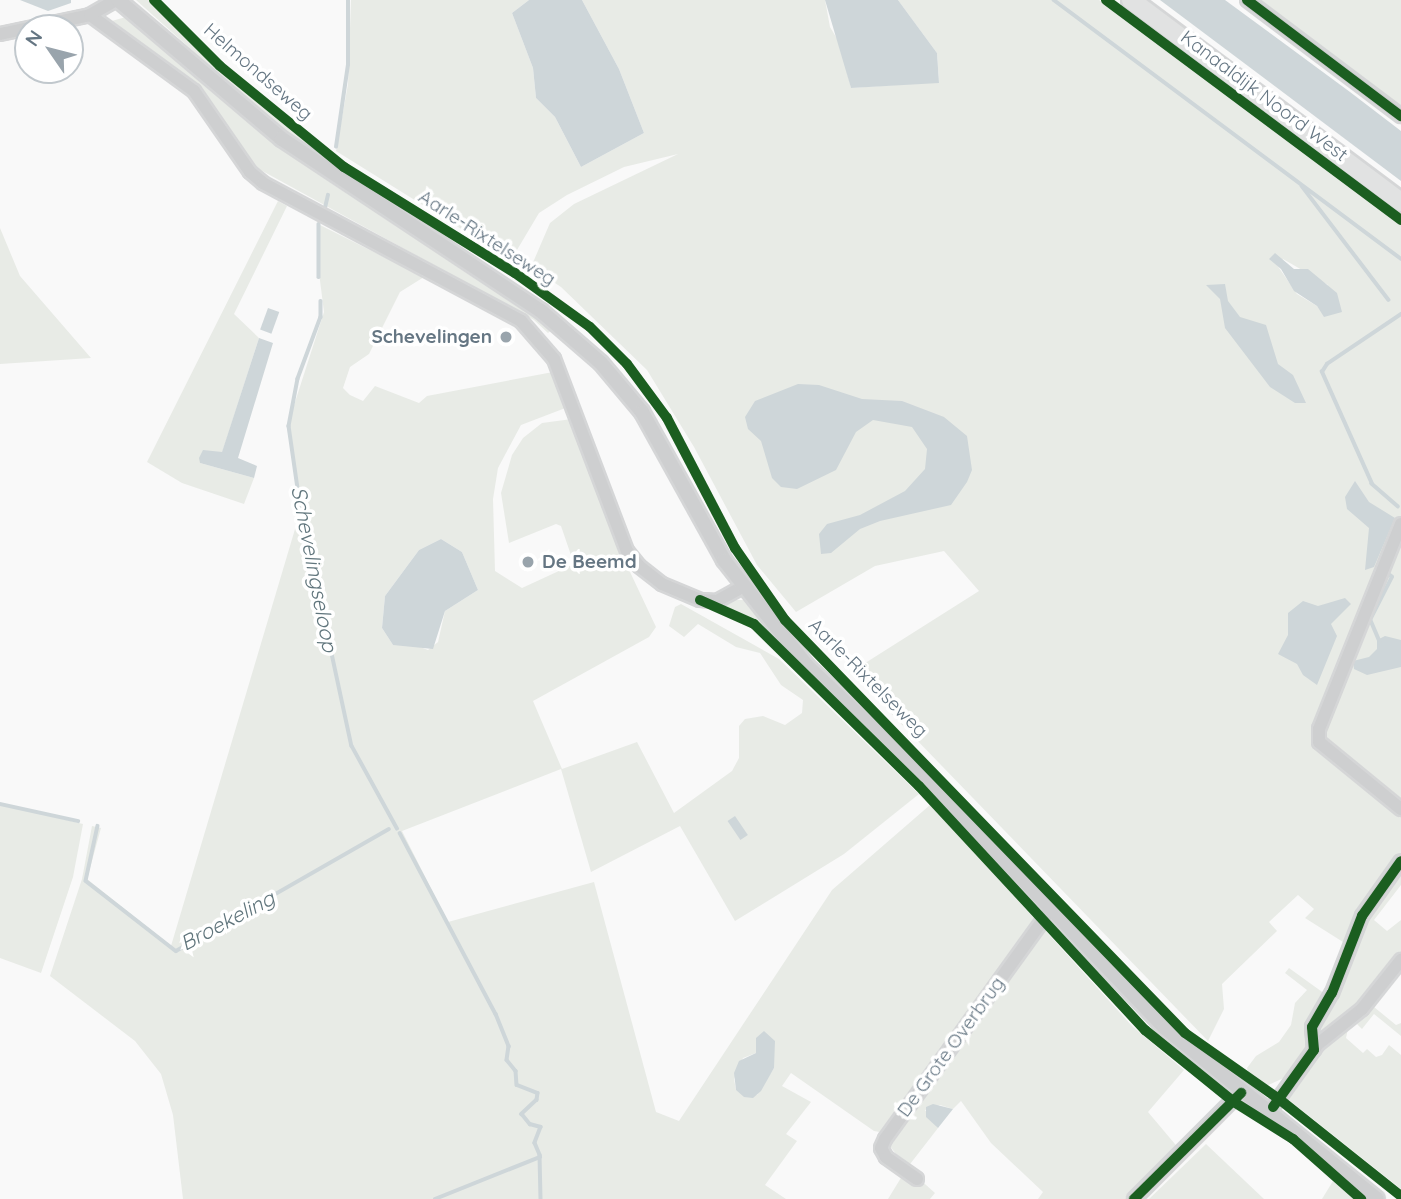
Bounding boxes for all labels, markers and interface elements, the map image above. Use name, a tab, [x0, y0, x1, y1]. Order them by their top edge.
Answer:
north arrow	[14, 14, 84, 84]
street label: Helmondseweg	[199, 19, 317, 125]
text: N	[20, 25, 47, 51]
street label: Kanaaldijk Noord West	[1176, 26, 1352, 166]
street label: Aarle-Rixtelseweg	[414, 185, 560, 291]
place label: Schevelingen	[372, 326, 492, 348]
marker: Schevelingen	[498, 329, 514, 345]
water label: Schevelingseloop	[287, 484, 343, 654]
place label: De Beemd	[542, 551, 637, 573]
marker: De Beemd	[520, 554, 536, 570]
street label: Aarle-Rixtelseweg	[804, 614, 932, 742]
water label: Broekeling	[176, 885, 278, 955]
street label: De Grote Overbrug	[893, 973, 1009, 1121]

